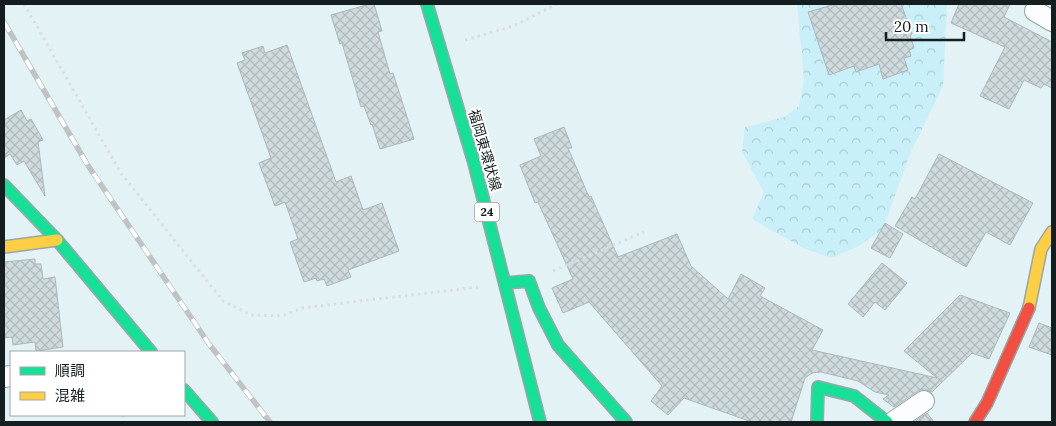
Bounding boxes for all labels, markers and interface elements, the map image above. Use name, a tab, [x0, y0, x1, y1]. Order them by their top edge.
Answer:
scale bar	[886, 10, 964, 42]
text: 20 m	[894, 17, 929, 36]
street label: 福岡東環状線	[465, 107, 505, 193]
road number: 24	[474, 202, 500, 222]
legend	[10, 351, 185, 416]
text: 順調	[55, 361, 85, 380]
text: 混雑	[55, 386, 85, 405]

